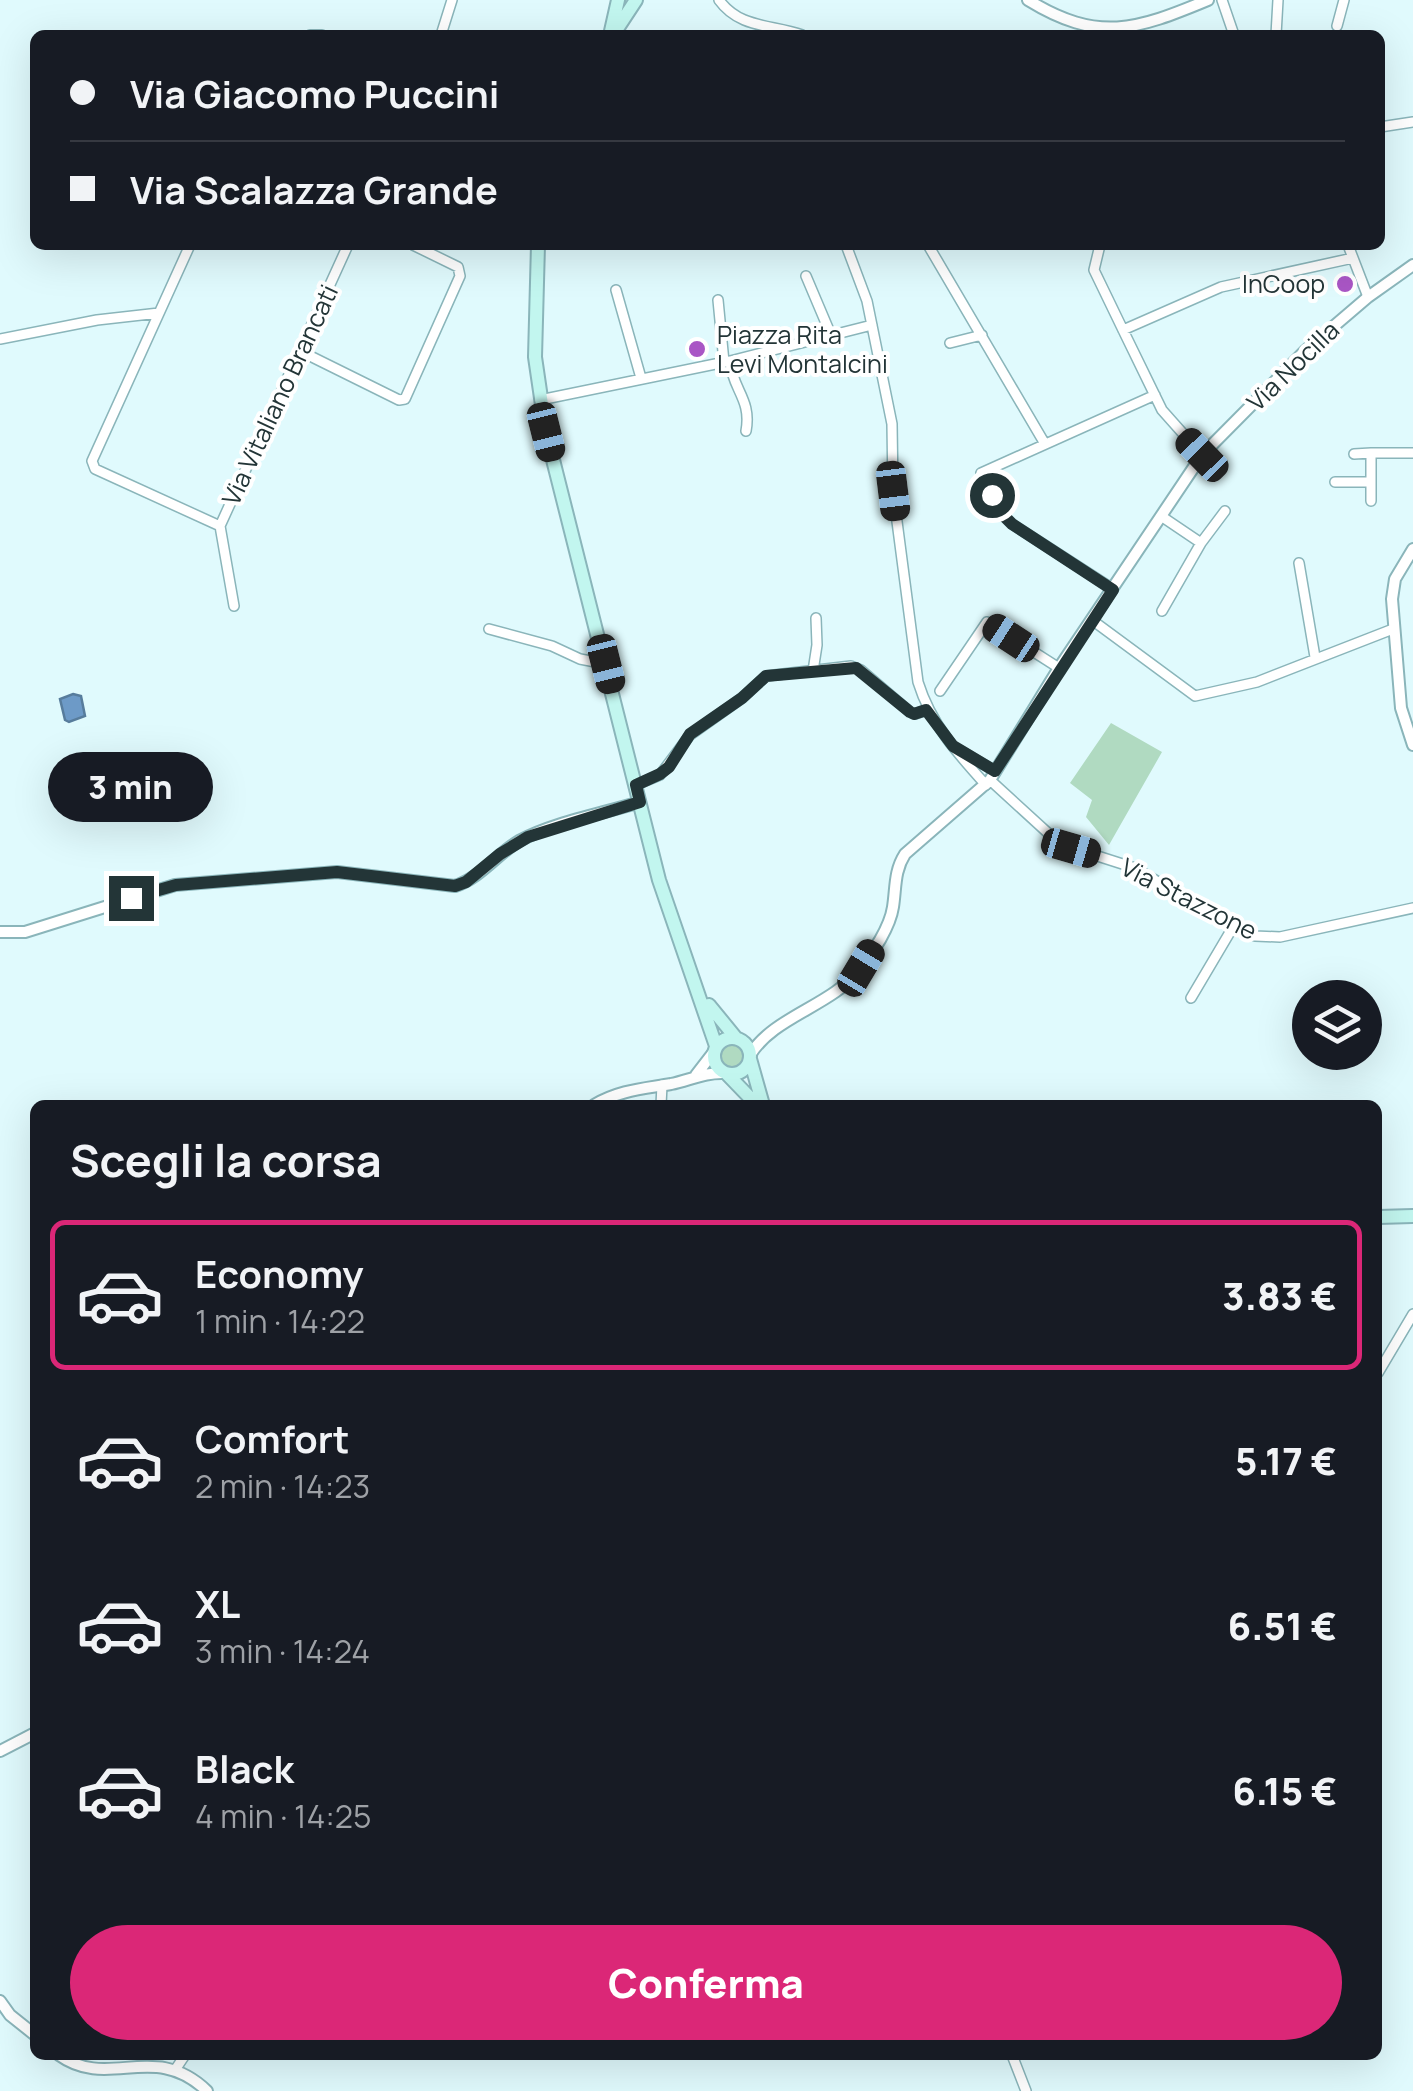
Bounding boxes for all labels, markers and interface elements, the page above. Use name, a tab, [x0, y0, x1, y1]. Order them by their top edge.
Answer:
text: Via Giacomo Puccini	[130, 67, 500, 119]
text: Via Scalazza Grande	[130, 163, 498, 215]
place label: InCoop	[1242, 266, 1325, 301]
marker: InCoop	[1334, 273, 1356, 295]
street label: Via Vitaliano Brancati	[213, 279, 346, 511]
street label: Via Nocilla	[1239, 313, 1347, 419]
place label: Piazza Rita Levi Montalcini	[717, 317, 888, 381]
marker: Piazza Rita Levi Montalcini	[686, 338, 708, 360]
car	[524, 399, 568, 465]
car	[1170, 423, 1234, 487]
car	[874, 459, 912, 523]
route start	[970, 473, 1015, 518]
car	[978, 609, 1044, 667]
car	[584, 631, 628, 697]
callout: 3 min	[48, 753, 214, 823]
text: 3 min	[88, 765, 173, 809]
car	[1038, 825, 1104, 871]
street label: Via Stazzone	[1115, 849, 1263, 948]
route end	[109, 876, 154, 921]
car	[833, 935, 889, 1001]
map controls	[1292, 980, 1382, 1070]
button: layers	[1292, 980, 1382, 1070]
text: Scegli la corsa	[70, 1129, 382, 1191]
text: Economy	[195, 1247, 364, 1299]
icon: car	[75, 1250, 165, 1340]
text: 3.83 €	[1222, 1269, 1337, 1321]
text: 1 min · 14:22	[195, 1299, 365, 1343]
text: Comfort	[195, 1412, 349, 1464]
icon: car	[75, 1415, 165, 1505]
text: 5.17 €	[1235, 1434, 1337, 1486]
text: 2 min · 14:23	[195, 1464, 370, 1508]
text: XL	[195, 1577, 240, 1629]
icon: car	[75, 1580, 165, 1670]
text: 6.51 €	[1228, 1599, 1337, 1651]
text: 3 min · 14:24	[195, 1629, 370, 1673]
text: Black	[195, 1742, 294, 1794]
icon: car	[75, 1745, 165, 1835]
text: 6.15 €	[1232, 1764, 1337, 1816]
text: 4 min · 14:25	[195, 1794, 372, 1838]
button: Conferma	[70, 1925, 1342, 2040]

